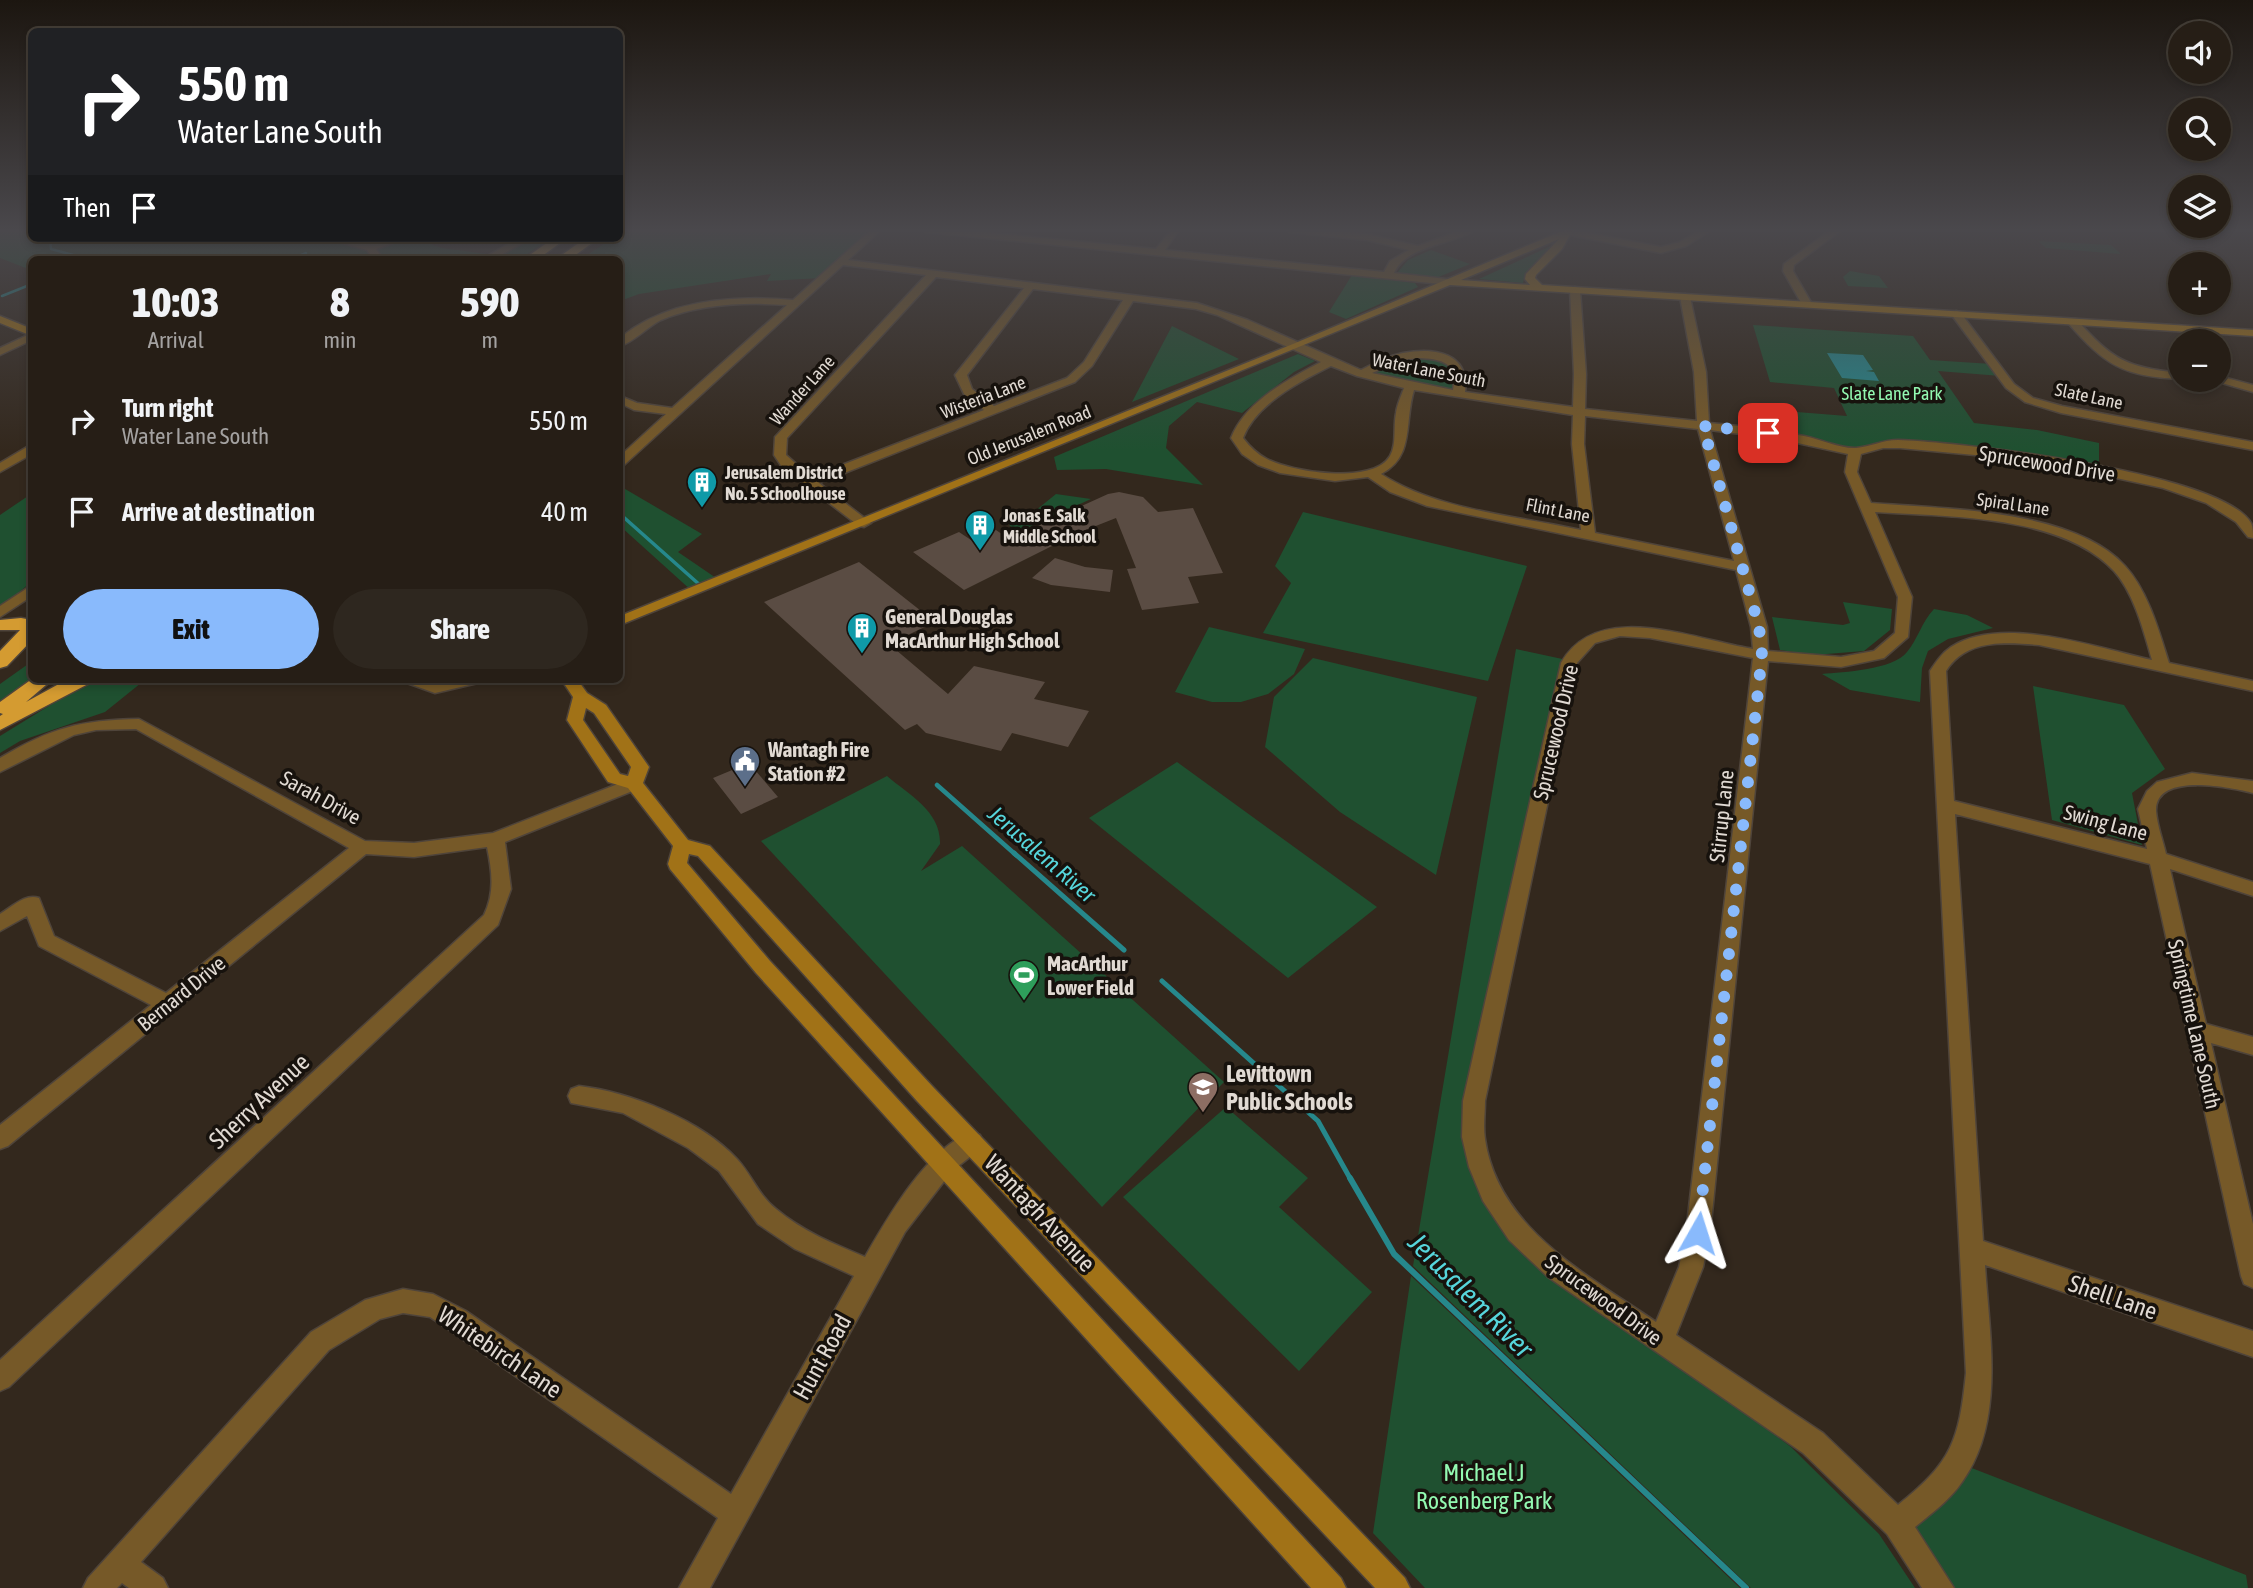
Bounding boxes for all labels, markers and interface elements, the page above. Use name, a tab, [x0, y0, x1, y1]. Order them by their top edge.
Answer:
map controls	[2168, 21, 2231, 392]
button: sound	[2168, 21, 2231, 84]
text: 550 m	[178, 55, 289, 111]
icon: right	[63, 56, 154, 147]
button: search	[2168, 98, 2231, 161]
text: Water Lane South	[178, 113, 383, 150]
button: layers	[2168, 175, 2231, 238]
icon: arrive	[125, 189, 163, 227]
text: Then	[63, 193, 111, 223]
button: +	[2168, 252, 2231, 315]
text: 10:03	[132, 278, 220, 326]
text: 8	[330, 278, 350, 326]
text: 590	[460, 278, 519, 326]
text: Arrival	[148, 327, 204, 353]
text: min	[323, 327, 356, 353]
text: m	[481, 327, 498, 353]
button: −	[2168, 329, 2231, 392]
street label: Water Lane South	[1370, 349, 1488, 391]
street label: Wander Lane	[765, 351, 839, 429]
street label: Wisteria Lane	[938, 371, 1028, 423]
street label: Slate Lane	[2053, 379, 2125, 413]
park label: Slate Lane Park	[1841, 383, 1943, 404]
text: Turn right	[122, 393, 213, 423]
street label: Old Jerusalem Road	[964, 401, 1094, 469]
icon: right	[63, 402, 101, 440]
pin	[1738, 403, 1798, 463]
text: 550 m	[529, 406, 588, 436]
icon: arrive	[1749, 414, 1787, 452]
text: Water Lane South	[122, 423, 269, 449]
street label: Sprucewood Drive	[1977, 440, 2117, 486]
place label: Jerusalem District No. 5 Schoolhouse	[724, 462, 846, 504]
building icon: Jerusalem District No. 5 Schoolhouse	[685, 465, 719, 509]
street label: Spiral Lane	[1975, 489, 2051, 519]
icon: arrive	[63, 493, 101, 531]
street label: Flint Lane	[1524, 494, 1592, 526]
text: Arrive at destination	[122, 497, 315, 527]
text: 40 m	[541, 497, 588, 527]
place label: Jonas E. Salk Middle School	[1002, 505, 1096, 547]
building icon: Jonas E. Salk Middle School	[963, 508, 997, 552]
button: Exit	[63, 589, 319, 669]
button: Share	[333, 589, 588, 669]
place label: General Douglas MacArthur High School	[885, 604, 1060, 652]
building icon: General Douglas MacArthur High School	[845, 611, 879, 655]
street label: Sprucewood Drive	[1528, 662, 1582, 802]
place label: Wantagh Fire Station #2	[767, 737, 869, 785]
public building icon: Wantagh Fire Station #2	[728, 744, 762, 788]
street label: Sarah Drive	[277, 765, 365, 829]
street label: Stirrup Lane	[1704, 769, 1738, 863]
street label: Swing Lane	[2062, 799, 2150, 845]
water label: Jerusalem River	[982, 800, 1102, 908]
street label: Springtime Lane South	[2164, 937, 2226, 1111]
street label: Bernard Drive	[132, 951, 230, 1035]
place label: MacArthur Lower Field	[1047, 951, 1134, 999]
sports icon: MacArthur Lower Field	[1007, 958, 1041, 1002]
street label: Sherry Avenue	[204, 1048, 314, 1154]
place label: Levittown Public Schools	[1226, 1060, 1353, 1115]
school or university icon: Levittown Public Schools	[1186, 1070, 1220, 1114]
street label: Wantagh Avenue	[979, 1149, 1101, 1277]
position arrow	[1661, 1196, 1735, 1270]
water label: Jerusalem River	[1401, 1225, 1541, 1365]
street label: Sprucewood Drive	[1541, 1249, 1667, 1349]
street label: Shell Lane	[2065, 1269, 2161, 1325]
street label: Whitebirch Lane	[433, 1301, 567, 1403]
street label: Hunt Road	[788, 1310, 856, 1404]
park label: Michael J Rosenberg Park	[1416, 1459, 1553, 1514]

